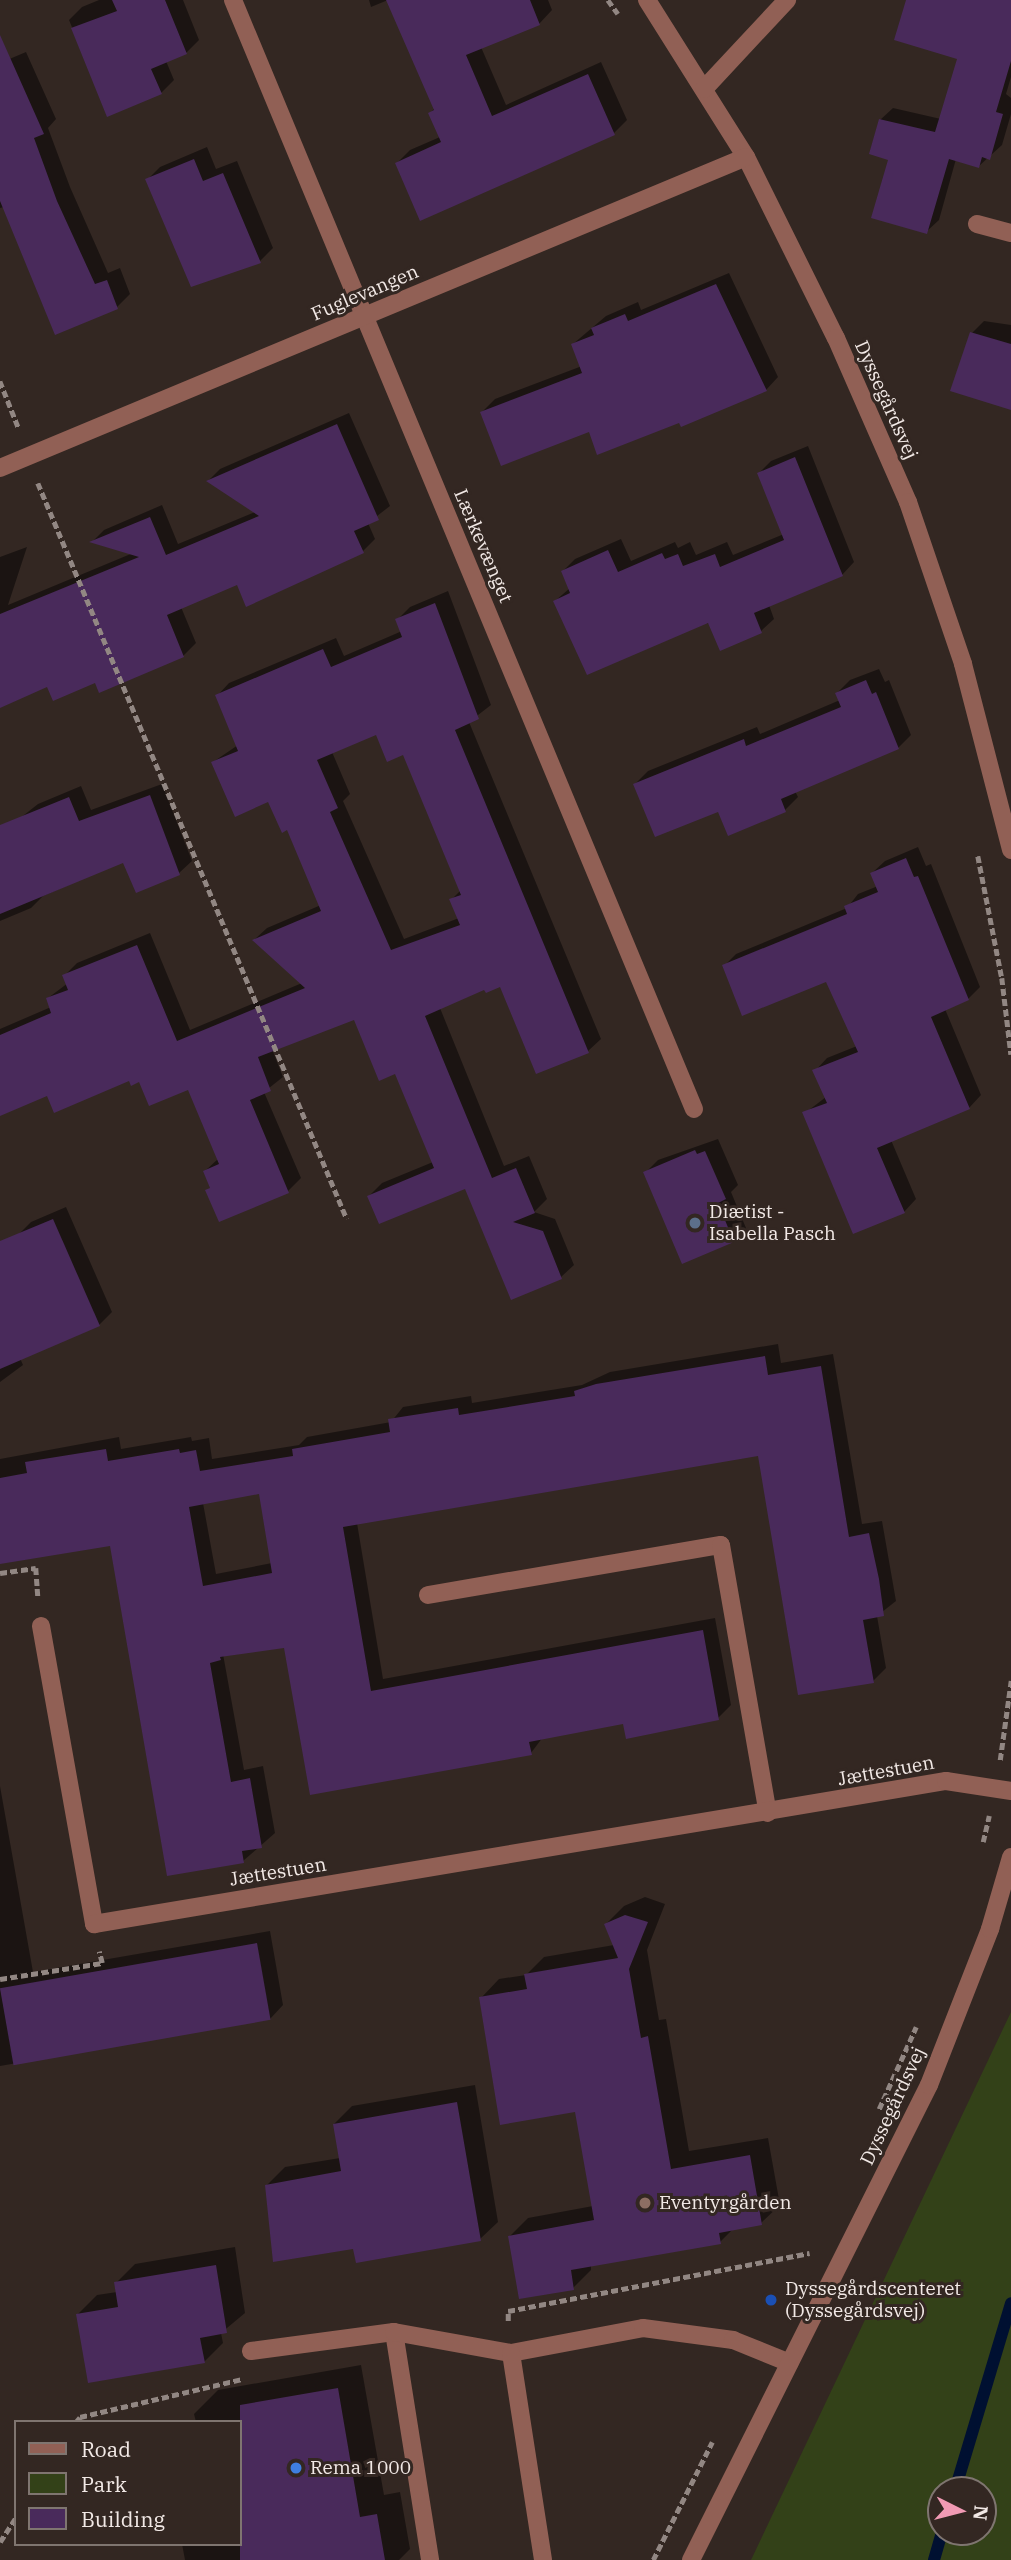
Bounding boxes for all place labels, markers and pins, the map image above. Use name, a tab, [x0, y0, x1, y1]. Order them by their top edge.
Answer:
place label: Diætist - Isabella Pasch	[709, 1201, 836, 1245]
marker: Diætist - Isabella Pasch	[687, 1215, 703, 1231]
place label: Eventyrgården	[659, 2192, 792, 2214]
marker: Eventyrgården	[637, 2195, 653, 2211]
place label: Dyssegårdscenteret (Dyssegårdsvej)	[785, 2278, 961, 2322]
marker: Dyssegårdscenteret (Dyssegårdsvej)	[763, 2292, 779, 2308]
place label: Rema 1000	[310, 2457, 411, 2479]
marker: Rema 1000	[288, 2460, 304, 2476]

